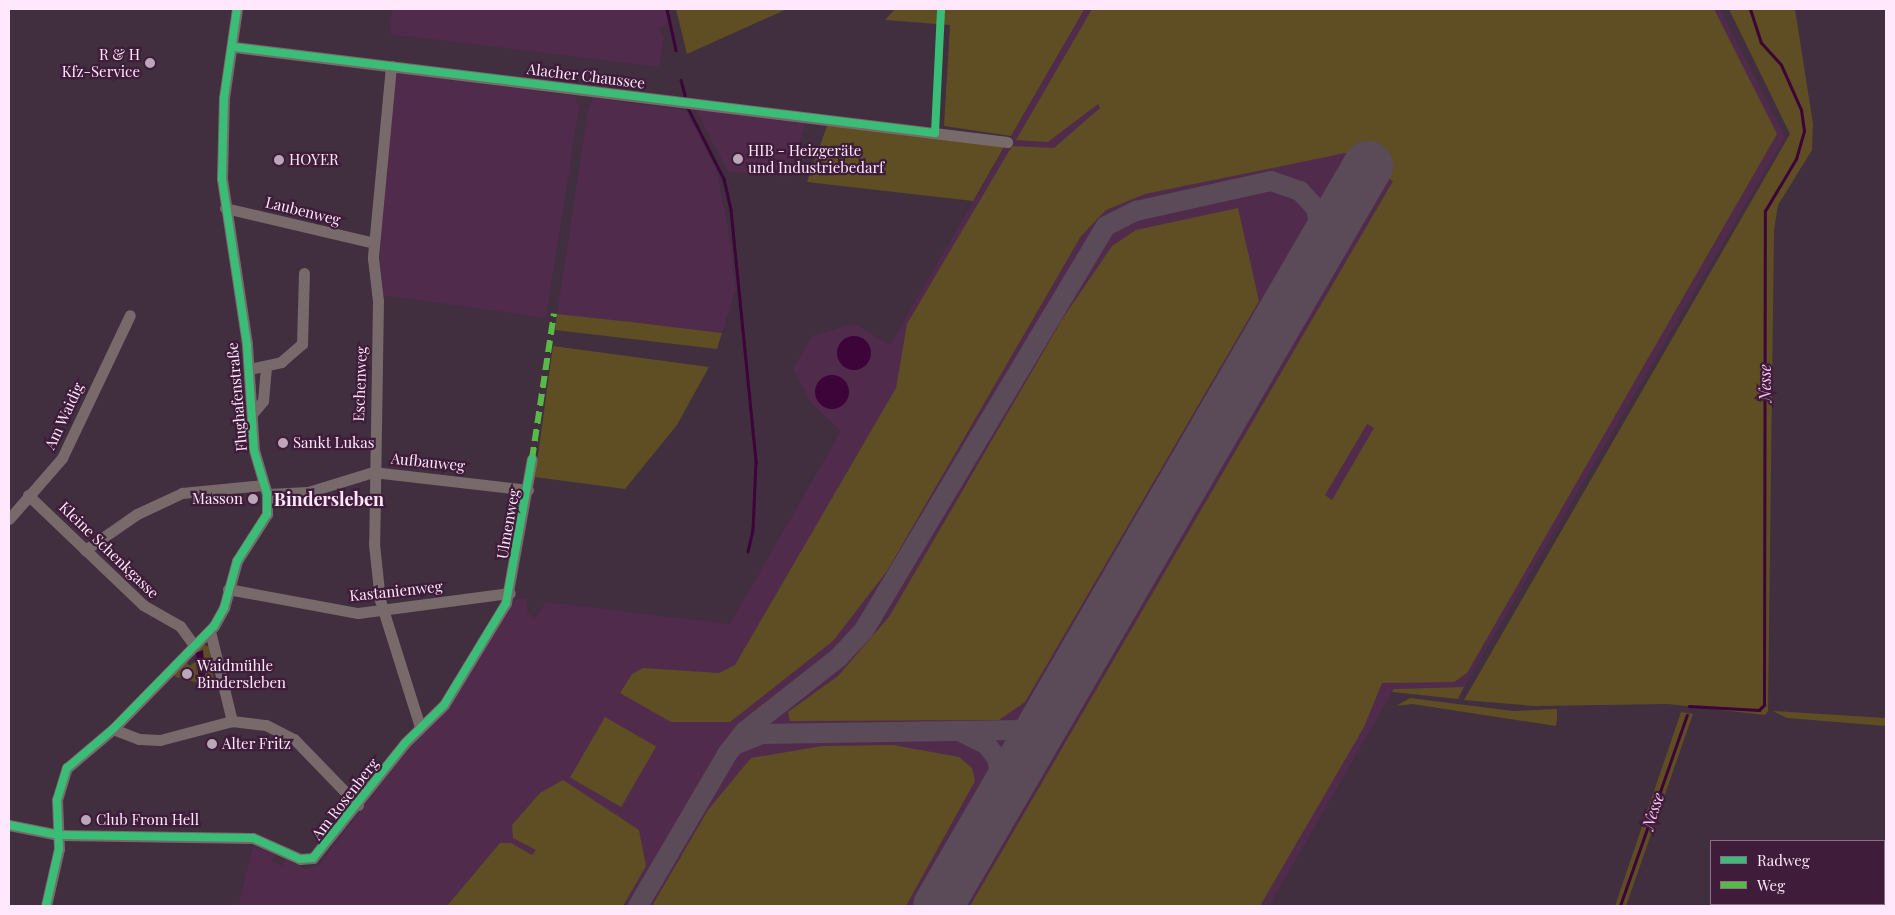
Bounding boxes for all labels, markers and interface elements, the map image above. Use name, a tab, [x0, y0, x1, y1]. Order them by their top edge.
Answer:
place label: R & H Kfz-Service	[62, 45, 140, 80]
marker: R & H Kfz-Service	[144, 57, 156, 69]
street label: Alacher Chaussee	[526, 60, 646, 92]
place label: HIB - Heizgeräte und Industriebedarf	[748, 141, 884, 176]
place label: HOYER	[289, 151, 339, 169]
marker: HIB - Heizgeräte und Industriebedarf	[732, 153, 744, 165]
marker: HOYER	[273, 154, 285, 166]
street label: Laubenweg	[264, 193, 342, 229]
street label: Flughafenstraße	[223, 342, 251, 452]
street label: Eschenweg	[350, 346, 370, 422]
water label: Nesse	[1755, 364, 1775, 402]
street label: Am Waidig	[41, 379, 87, 453]
place label: Sankt Lukas	[293, 434, 375, 452]
marker: Sankt Lukas	[277, 437, 289, 449]
street label: Aufbauweg	[390, 449, 466, 475]
district label: Bindersleben	[274, 488, 384, 510]
street label: Ulmenweg	[493, 488, 523, 560]
place label: Masson	[192, 490, 243, 508]
marker: Masson	[247, 493, 259, 505]
street label: Kleine Schenkgasse	[55, 498, 163, 602]
street label: Kastanienweg	[349, 577, 443, 605]
place label: Waidmühle Bindersleben	[197, 656, 286, 691]
marker: Waidmühle Bindersleben	[181, 668, 193, 680]
place label: Alter Fritz	[222, 735, 291, 753]
marker: Alter Fritz	[206, 738, 218, 750]
street label: Am Rosenberg	[308, 755, 382, 843]
water label: Nesse	[1638, 790, 1668, 832]
place label: Club From Hell	[96, 811, 199, 829]
marker: Club From Hell	[80, 814, 92, 826]
legend	[1710, 840, 1885, 905]
text: Radweg	[1757, 850, 1810, 870]
text: Weg	[1757, 875, 1785, 895]

